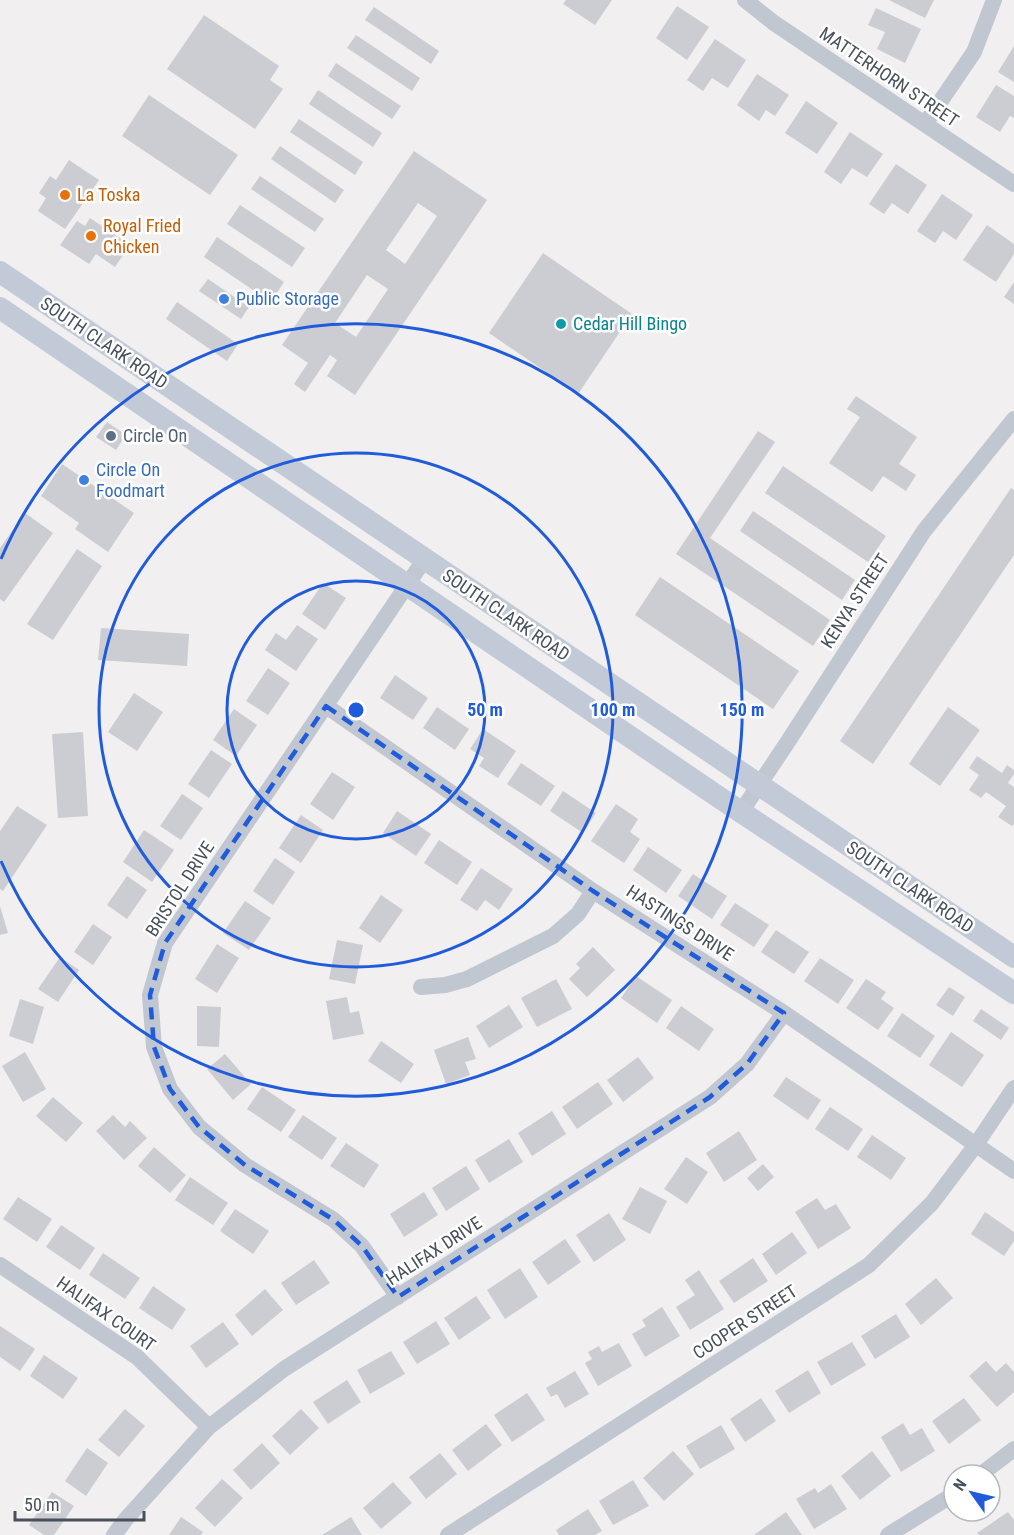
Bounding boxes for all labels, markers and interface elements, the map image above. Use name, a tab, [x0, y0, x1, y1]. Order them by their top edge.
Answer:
street label: MATTERHORN STREET	[816, 22, 963, 131]
place label: La Toska	[77, 184, 140, 205]
marker: La Toska	[58, 188, 72, 202]
place label: Royal Fried Chicken	[103, 215, 181, 257]
marker: Royal Fried Chicken	[84, 229, 98, 243]
place label: Public Storage	[236, 288, 339, 309]
street label: SOUTH CLARK ROAD	[37, 292, 172, 393]
marker: Public Storage	[217, 292, 231, 306]
place label: Cedar Hill Bingo	[573, 313, 687, 334]
marker: Cedar Hill Bingo	[554, 317, 568, 331]
place label: Circle On	[123, 425, 187, 446]
marker: Circle On	[104, 429, 118, 443]
place label: Circle On Foodmart	[96, 459, 165, 501]
marker: Circle On Foodmart	[77, 473, 91, 487]
street label: KENYA STREET	[816, 550, 893, 652]
street label: SOUTH CLARK ROAD	[439, 564, 574, 665]
text: 50 m	[467, 699, 503, 720]
text: 100 m	[591, 699, 635, 720]
text: 150 m	[720, 699, 764, 720]
centre of rings	[346, 700, 366, 720]
street label: SOUTH CLARK ROAD	[843, 836, 978, 937]
street label: BRISTOL DRIVE	[141, 837, 218, 940]
street label: HASTINGS DRIVE	[623, 880, 738, 965]
street label: HALIFAX DRIVE	[382, 1212, 485, 1289]
street label: HALIFAX COURT	[53, 1272, 160, 1355]
street label: COOPER STREET	[689, 1280, 801, 1363]
north arrow	[942, 1463, 1002, 1523]
text: N	[949, 1476, 971, 1494]
scale bar	[15, 1484, 144, 1522]
text: 50 m	[24, 1494, 59, 1515]

